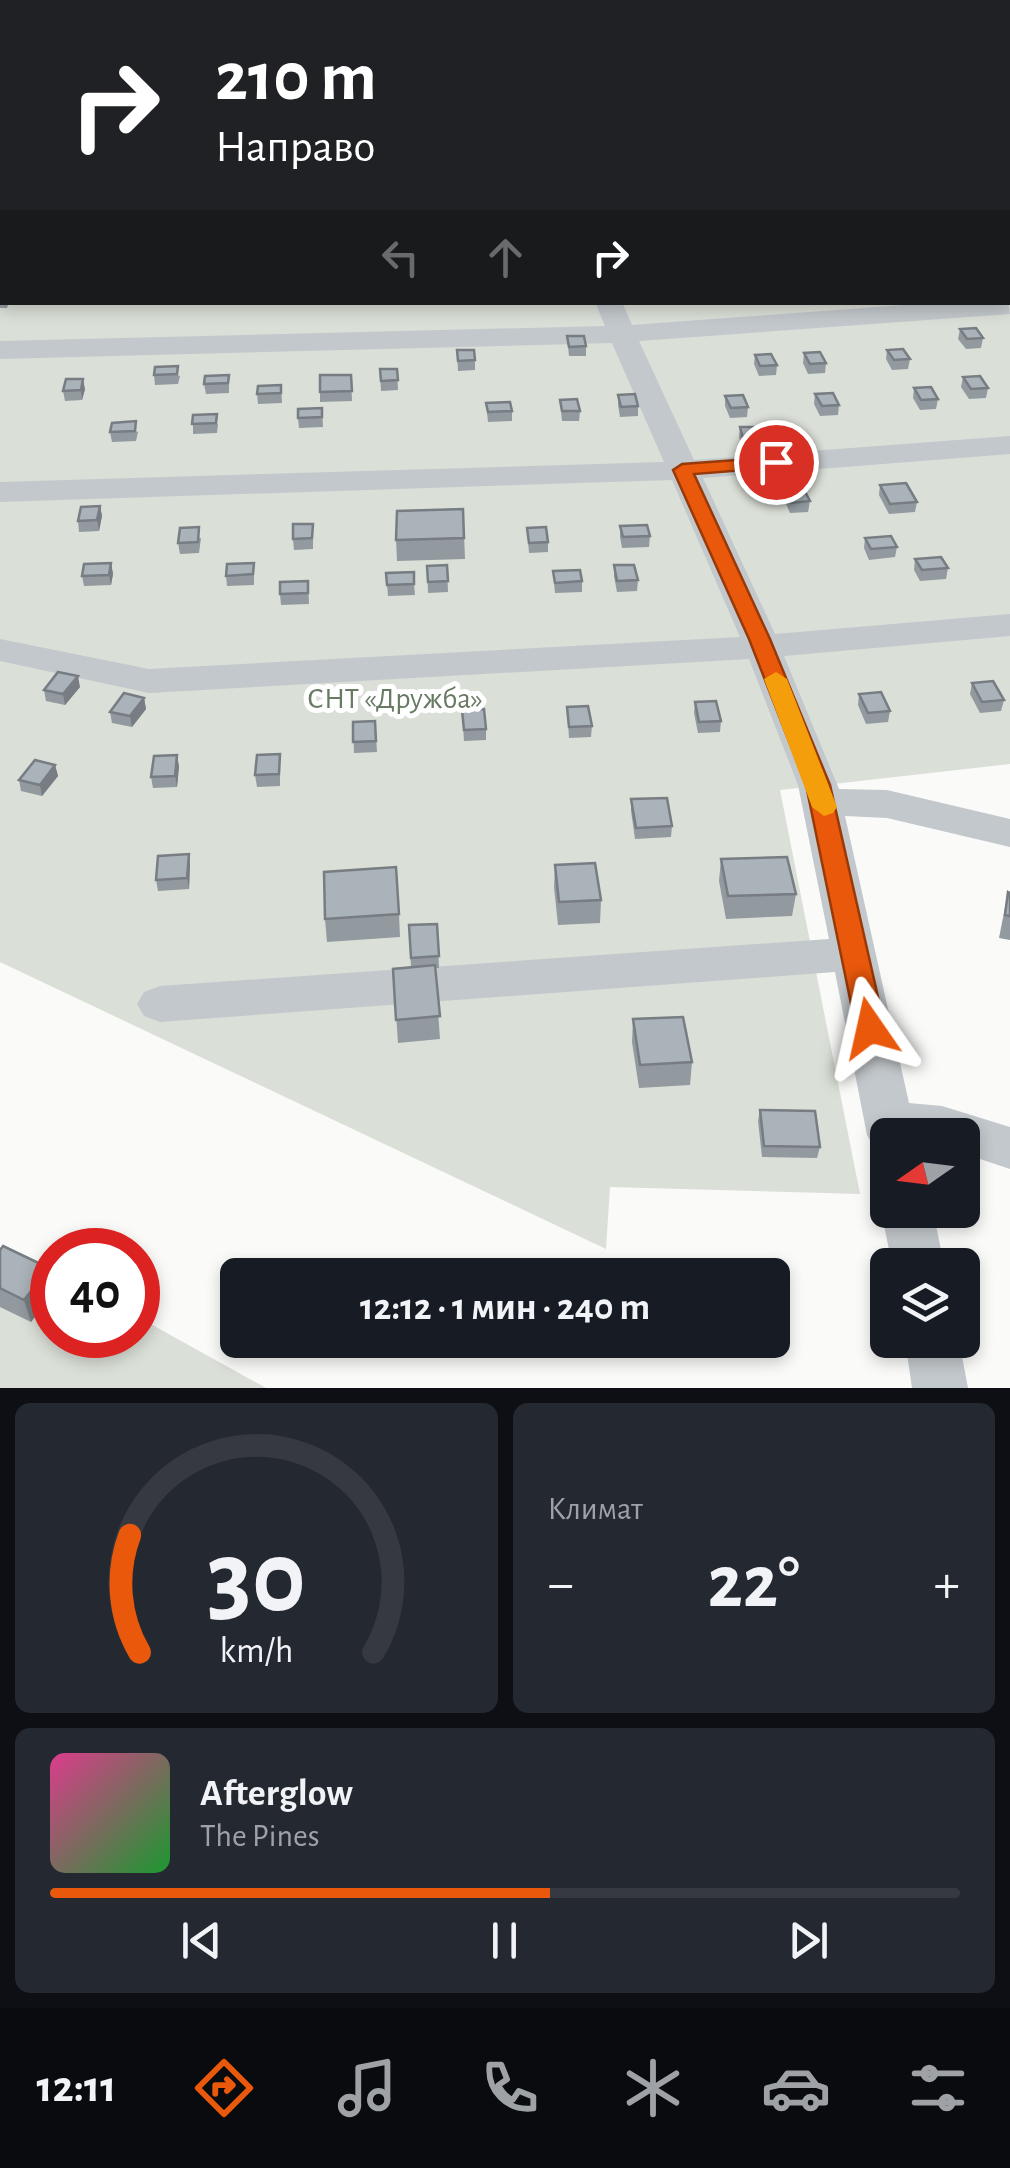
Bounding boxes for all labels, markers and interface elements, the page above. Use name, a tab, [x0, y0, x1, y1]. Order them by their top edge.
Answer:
icon: right	[50, 40, 180, 170]
text: 210 m	[215, 43, 377, 113]
text: Направо	[215, 125, 375, 170]
icon: left	[373, 230, 428, 285]
icon: ahead	[478, 230, 533, 285]
icon: right	[583, 230, 638, 285]
pin	[734, 420, 819, 505]
icon: arrive	[749, 435, 804, 490]
park label: СНТ «Дружба»	[307, 684, 483, 714]
position arrow	[818, 976, 922, 1080]
north arrow	[870, 1118, 980, 1228]
map controls	[870, 1118, 980, 1358]
speed limit sign: 40	[30, 1228, 160, 1358]
button: layers	[870, 1248, 980, 1358]
text: 12:12 · 1 мин · 240 m	[360, 1289, 650, 1327]
text: Климат	[548, 1493, 643, 1525]
text: 30	[207, 1527, 306, 1631]
text: 22°	[707, 1546, 800, 1621]
text: −	[548, 1557, 574, 1612]
text: +	[934, 1557, 960, 1612]
text: km/h	[219, 1633, 293, 1669]
text: Afterglow	[200, 1775, 353, 1813]
text: The Pines	[200, 1820, 320, 1852]
icon: previous	[174, 1913, 229, 1968]
icon: pause	[477, 1913, 532, 1968]
icon: next	[781, 1913, 836, 1968]
icon: directions	[189, 2053, 259, 2123]
icon: music	[332, 2053, 402, 2123]
icon: phone	[475, 2053, 545, 2123]
icon: climate	[618, 2053, 688, 2123]
icon: car	[761, 2053, 831, 2123]
icon: filters	[903, 2053, 973, 2123]
text: 12:11	[36, 2065, 117, 2110]

